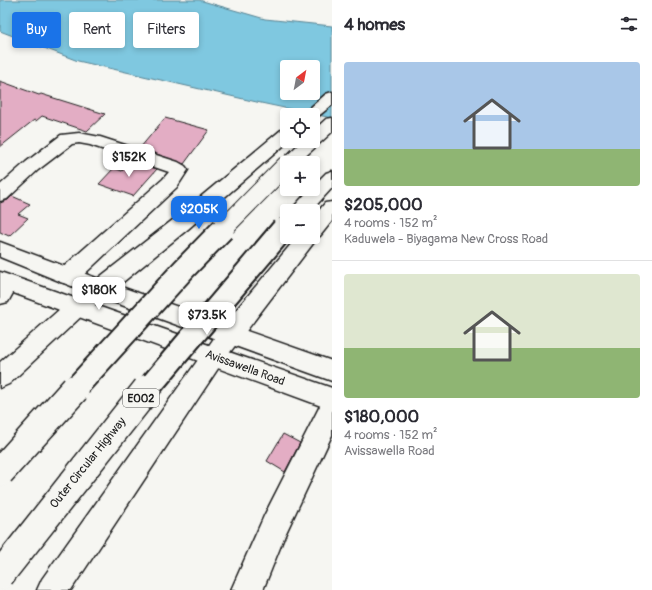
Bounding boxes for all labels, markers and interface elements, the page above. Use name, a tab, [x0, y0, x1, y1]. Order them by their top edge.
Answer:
chip: Buy	[12, 12, 61, 48]
chip: Rent	[69, 12, 125, 48]
chip: Filters	[133, 12, 199, 48]
icon: filters	[618, 13, 640, 35]
text: 4 homes	[344, 14, 405, 35]
north arrow	[280, 60, 320, 100]
map controls	[280, 60, 320, 244]
icon: home	[456, 88, 528, 160]
button: locate	[280, 108, 320, 148]
pin: $152K	[101, 144, 157, 178]
text: $152K	[112, 149, 146, 165]
button: +	[280, 156, 320, 196]
text: $205,000	[344, 194, 423, 215]
pin: $205K	[171, 196, 227, 230]
text: $205K	[180, 201, 218, 217]
button: −	[280, 204, 320, 244]
text: 4 rooms · 152 m²	[344, 215, 438, 231]
text: Kaduwela - Biyagama New Cross Road	[344, 231, 548, 247]
pin: $180K	[71, 277, 127, 311]
text: $180K	[81, 282, 117, 298]
icon: home	[456, 300, 528, 372]
pin: $73.5K	[174, 302, 240, 336]
text: $73.5K	[188, 307, 226, 323]
street label: Avissawella Road	[203, 347, 287, 389]
road number: E002	[123, 389, 159, 407]
text: $180,000	[344, 406, 419, 427]
street label: Outer Circular Highway	[47, 414, 129, 512]
text: 4 rooms · 152 m²	[344, 427, 438, 443]
text: Avissawella Road	[344, 443, 435, 459]

